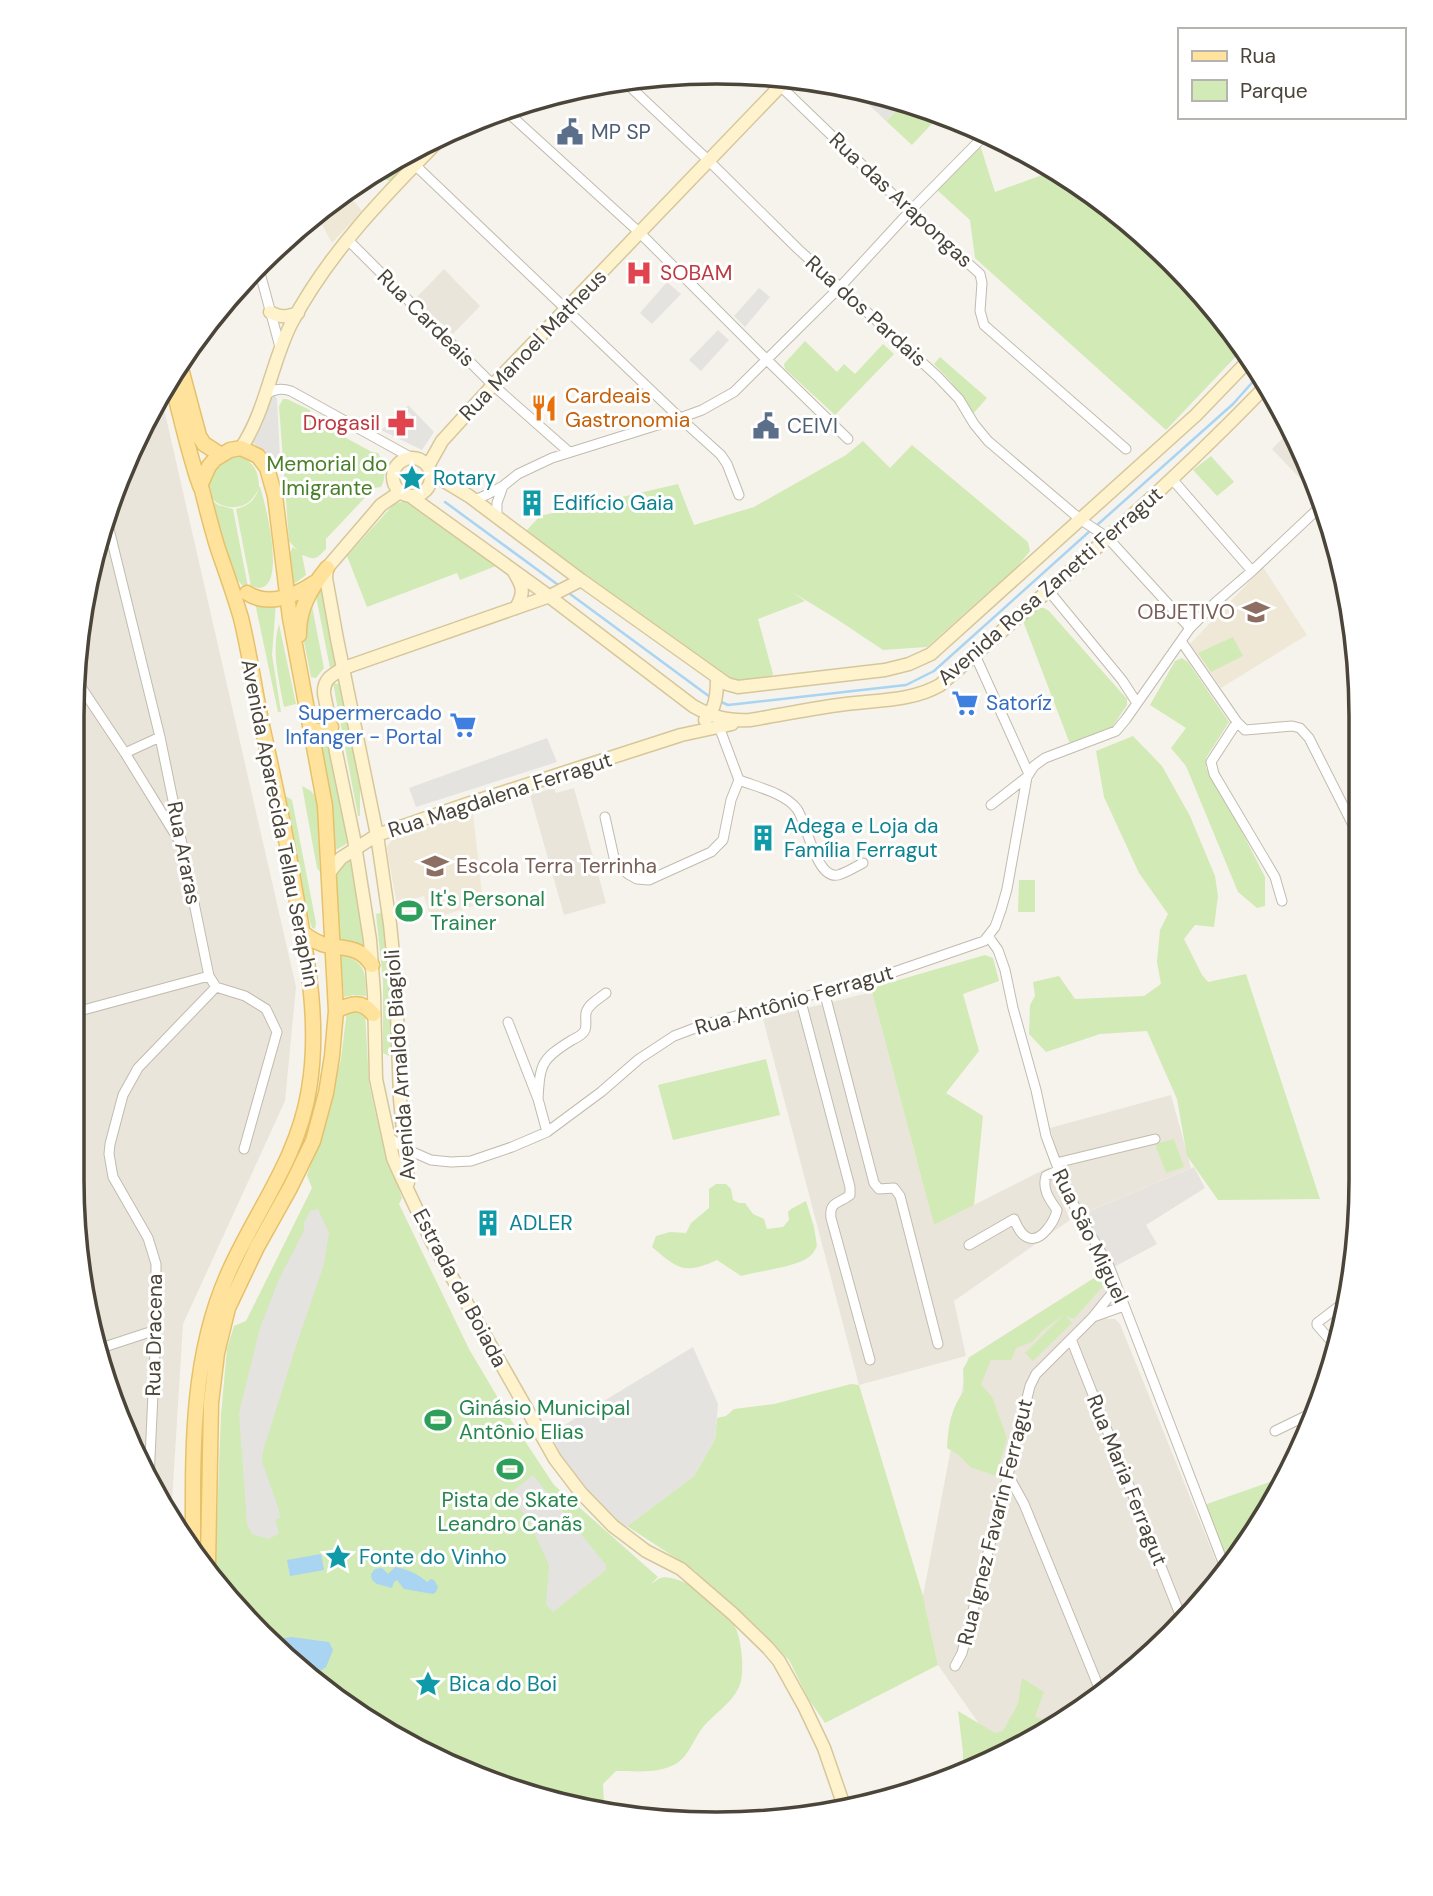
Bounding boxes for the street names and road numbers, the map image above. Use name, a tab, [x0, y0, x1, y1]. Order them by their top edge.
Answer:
street label: Rua das Arapongas	[823, 126, 979, 274]
street label: Rua dos Pardais	[799, 249, 933, 373]
street label: Rua Cardeais	[371, 263, 481, 373]
street label: Rua Manoel Matheus	[453, 263, 613, 427]
street label: Avenida Rosa Zanetti Ferragut	[932, 480, 1168, 692]
street label: Avenida Aparecida Tellau Seraphin	[234, 657, 326, 989]
street label: Rua Magdalena Ferragut	[384, 746, 616, 844]
street label: Rua Araras	[160, 799, 208, 907]
street label: Avenida Arnaldo Biagioli	[378, 948, 422, 1182]
street label: Rua Antônio Ferragut	[692, 958, 896, 1042]
street label: Rua São Miguel	[1045, 1164, 1135, 1308]
street label: Estrada da Boiada	[406, 1204, 514, 1372]
street label: Rua Dracena	[139, 1273, 169, 1397]
street label: Rua Maria Ferragut	[1080, 1390, 1174, 1570]
street label: Rua Ignez Favarin Ferragut	[951, 1396, 1039, 1648]

